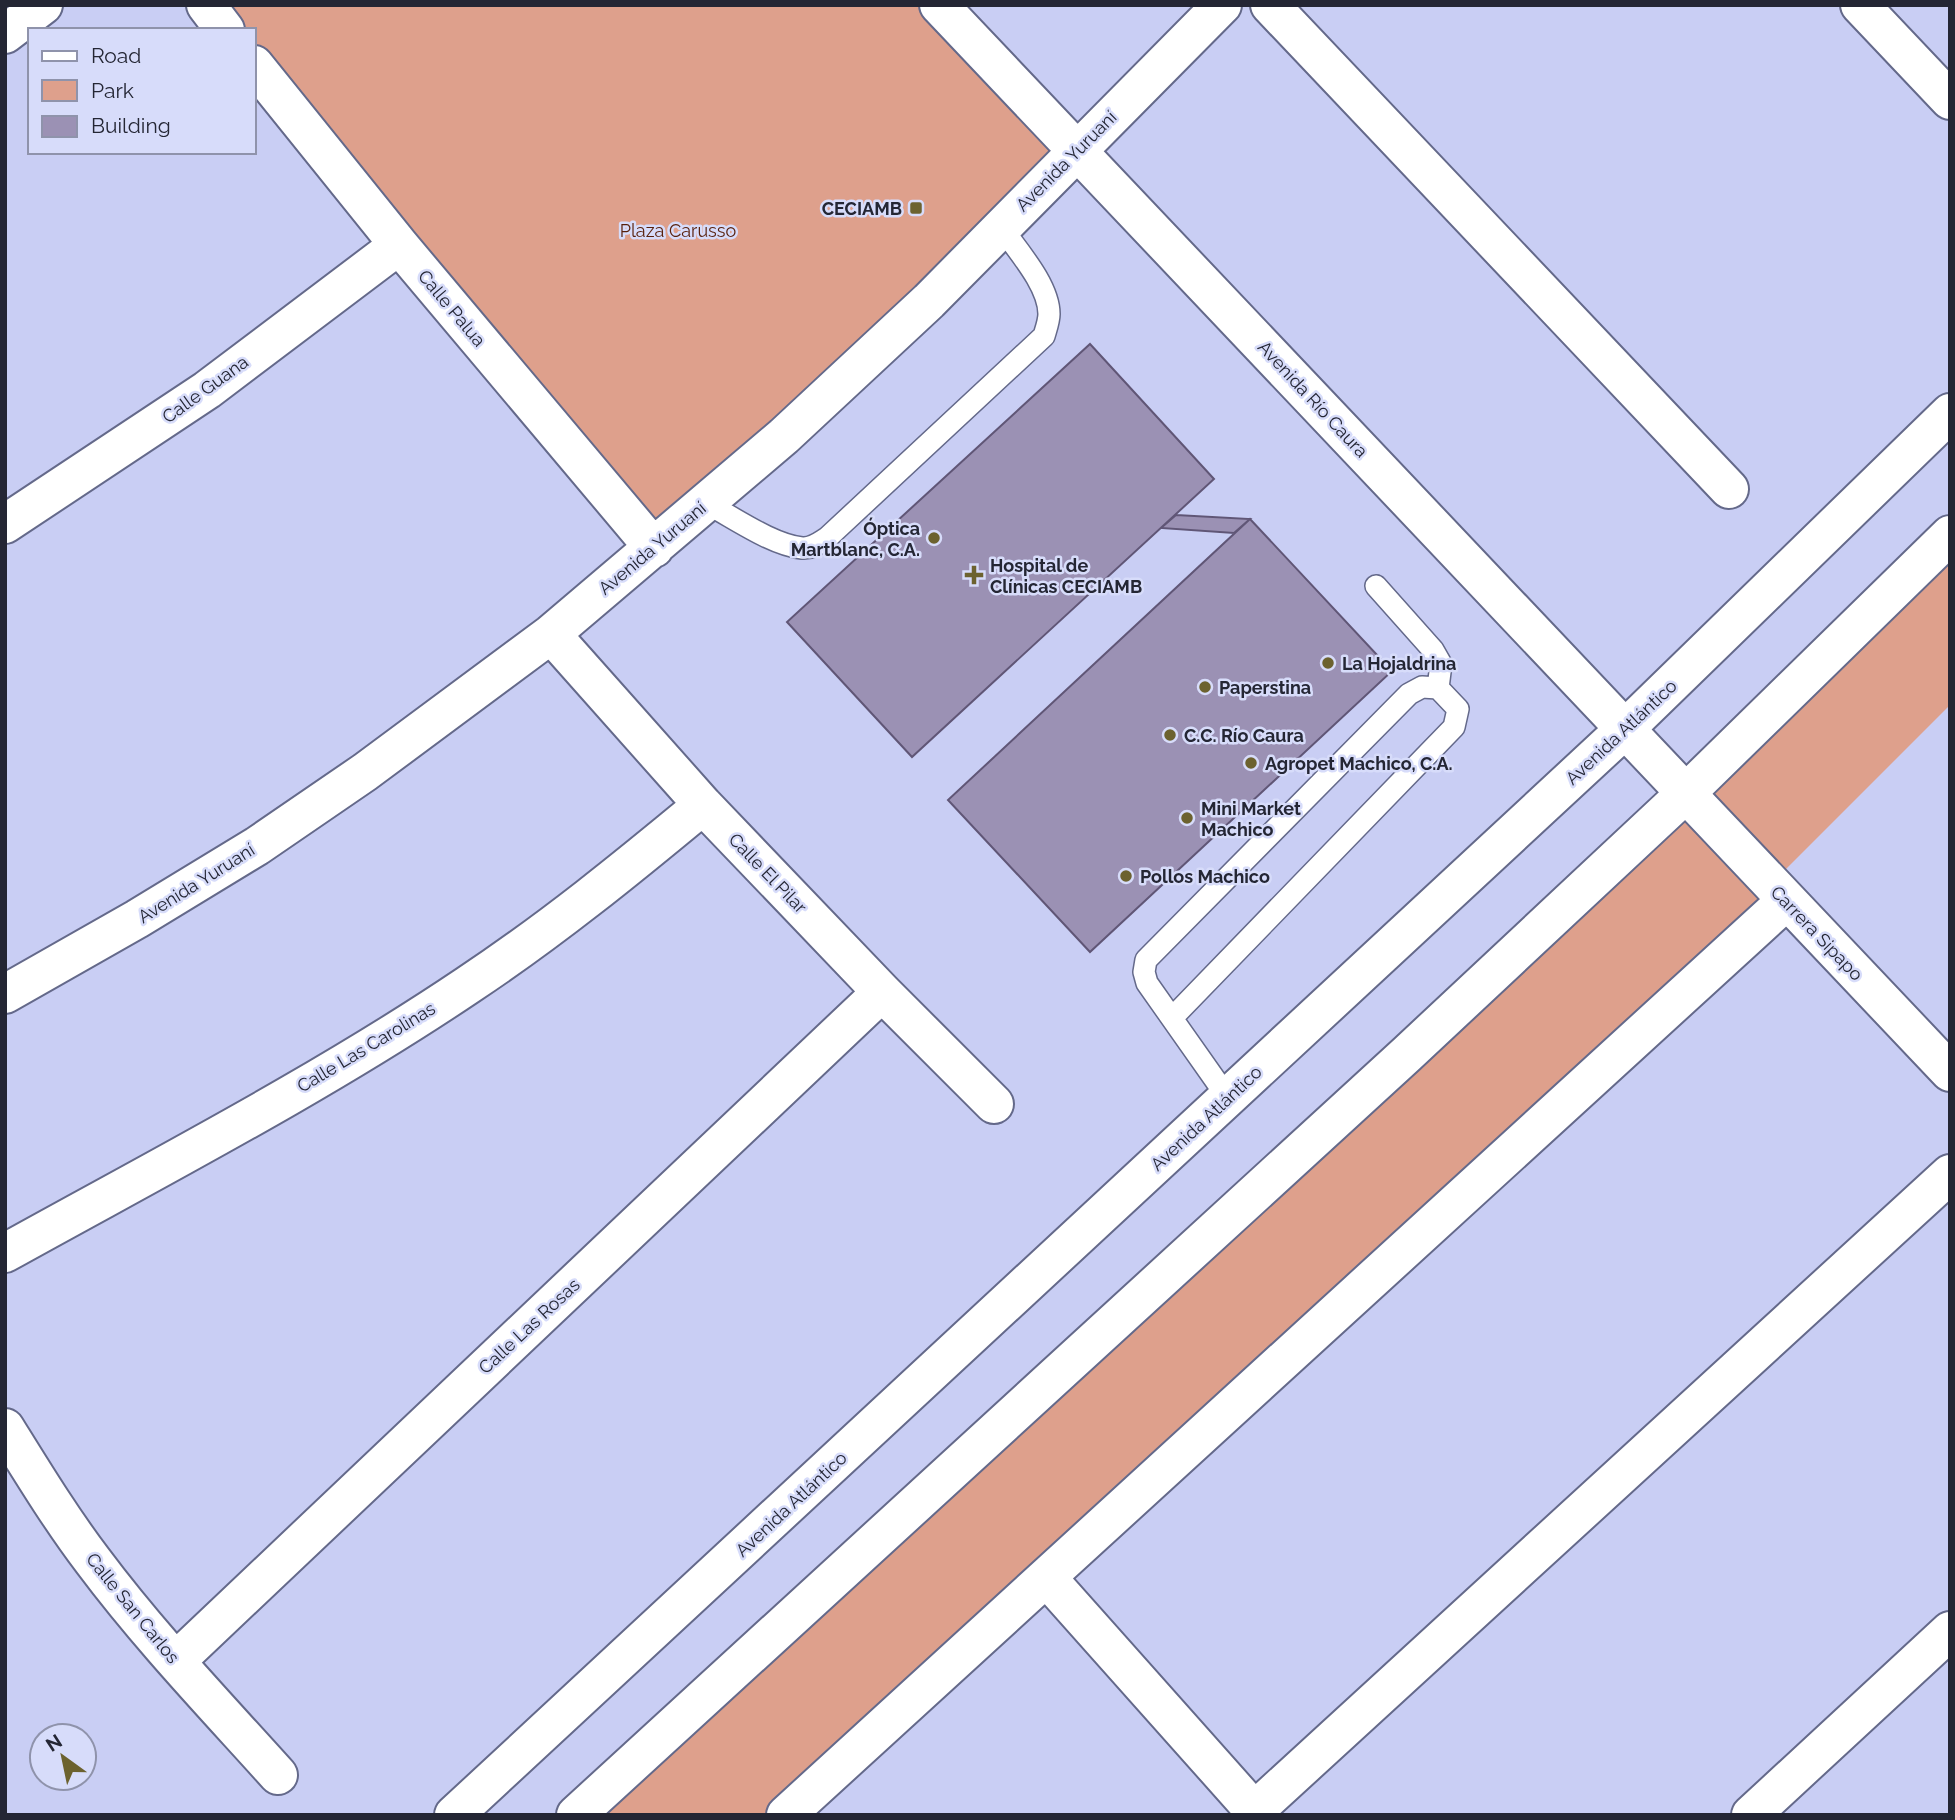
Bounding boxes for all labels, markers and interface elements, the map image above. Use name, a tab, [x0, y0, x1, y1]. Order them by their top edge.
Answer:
legend	[28, 28, 256, 154]
text: Road	[91, 43, 141, 68]
text: Park	[91, 78, 134, 103]
street label: Avenida Yuruaní	[1011, 106, 1121, 216]
text: Building	[91, 113, 171, 138]
place label: CECIAMB	[822, 198, 902, 219]
marker: CECIAMB	[908, 200, 924, 216]
park label: Plaza Carusso	[620, 220, 736, 241]
street label: Calle Palua	[414, 265, 490, 351]
street label: Avenida Río Caura	[1254, 337, 1372, 461]
street label: Calle Guana	[158, 351, 252, 427]
street label: Avenida Yuruaní	[594, 497, 710, 599]
place label: Óptica Martblanc, C.A.	[791, 517, 920, 560]
marker: Óptica Martblanc, C.A.	[926, 530, 942, 546]
place label: Hospital de Clínicas CECIAMB	[990, 555, 1142, 597]
marker: Hospital de Clínicas CECIAMB	[964, 565, 984, 585]
place label: La Hojaldrina	[1342, 653, 1456, 674]
marker: La Hojaldrina	[1320, 655, 1336, 671]
street label: Avenida Atlántico	[1561, 675, 1681, 789]
place label: Paperstina	[1219, 677, 1311, 698]
marker: Paperstina	[1197, 679, 1213, 695]
place label: C.C. Río Caura	[1184, 725, 1304, 746]
marker: C.C. Río Caura	[1162, 727, 1178, 743]
place label: Agropet Machico, C.A.	[1265, 753, 1453, 774]
marker: Agropet Machico, C.A.	[1243, 755, 1259, 771]
place label: Mini Market Machico	[1201, 798, 1301, 840]
marker: Mini Market Machico	[1179, 810, 1195, 826]
street label: Calle El Pilar	[725, 829, 812, 918]
street label: Avenida Yuruaní	[134, 839, 258, 927]
place label: Pollos Machico	[1140, 866, 1270, 887]
marker: Pollos Machico	[1118, 868, 1134, 884]
street label: Carrera Sipapo	[1767, 881, 1868, 985]
street label: Calle Las Carolinas	[293, 997, 439, 1097]
street label: Avenida Atlántico	[1146, 1061, 1266, 1175]
street label: Calle Las Rosas	[474, 1274, 584, 1378]
street label: Avenida Atlántico	[731, 1447, 851, 1561]
street label: Calle San Carlos	[82, 1549, 184, 1668]
north arrow	[28, 1722, 98, 1792]
text: N	[42, 1730, 66, 1756]

